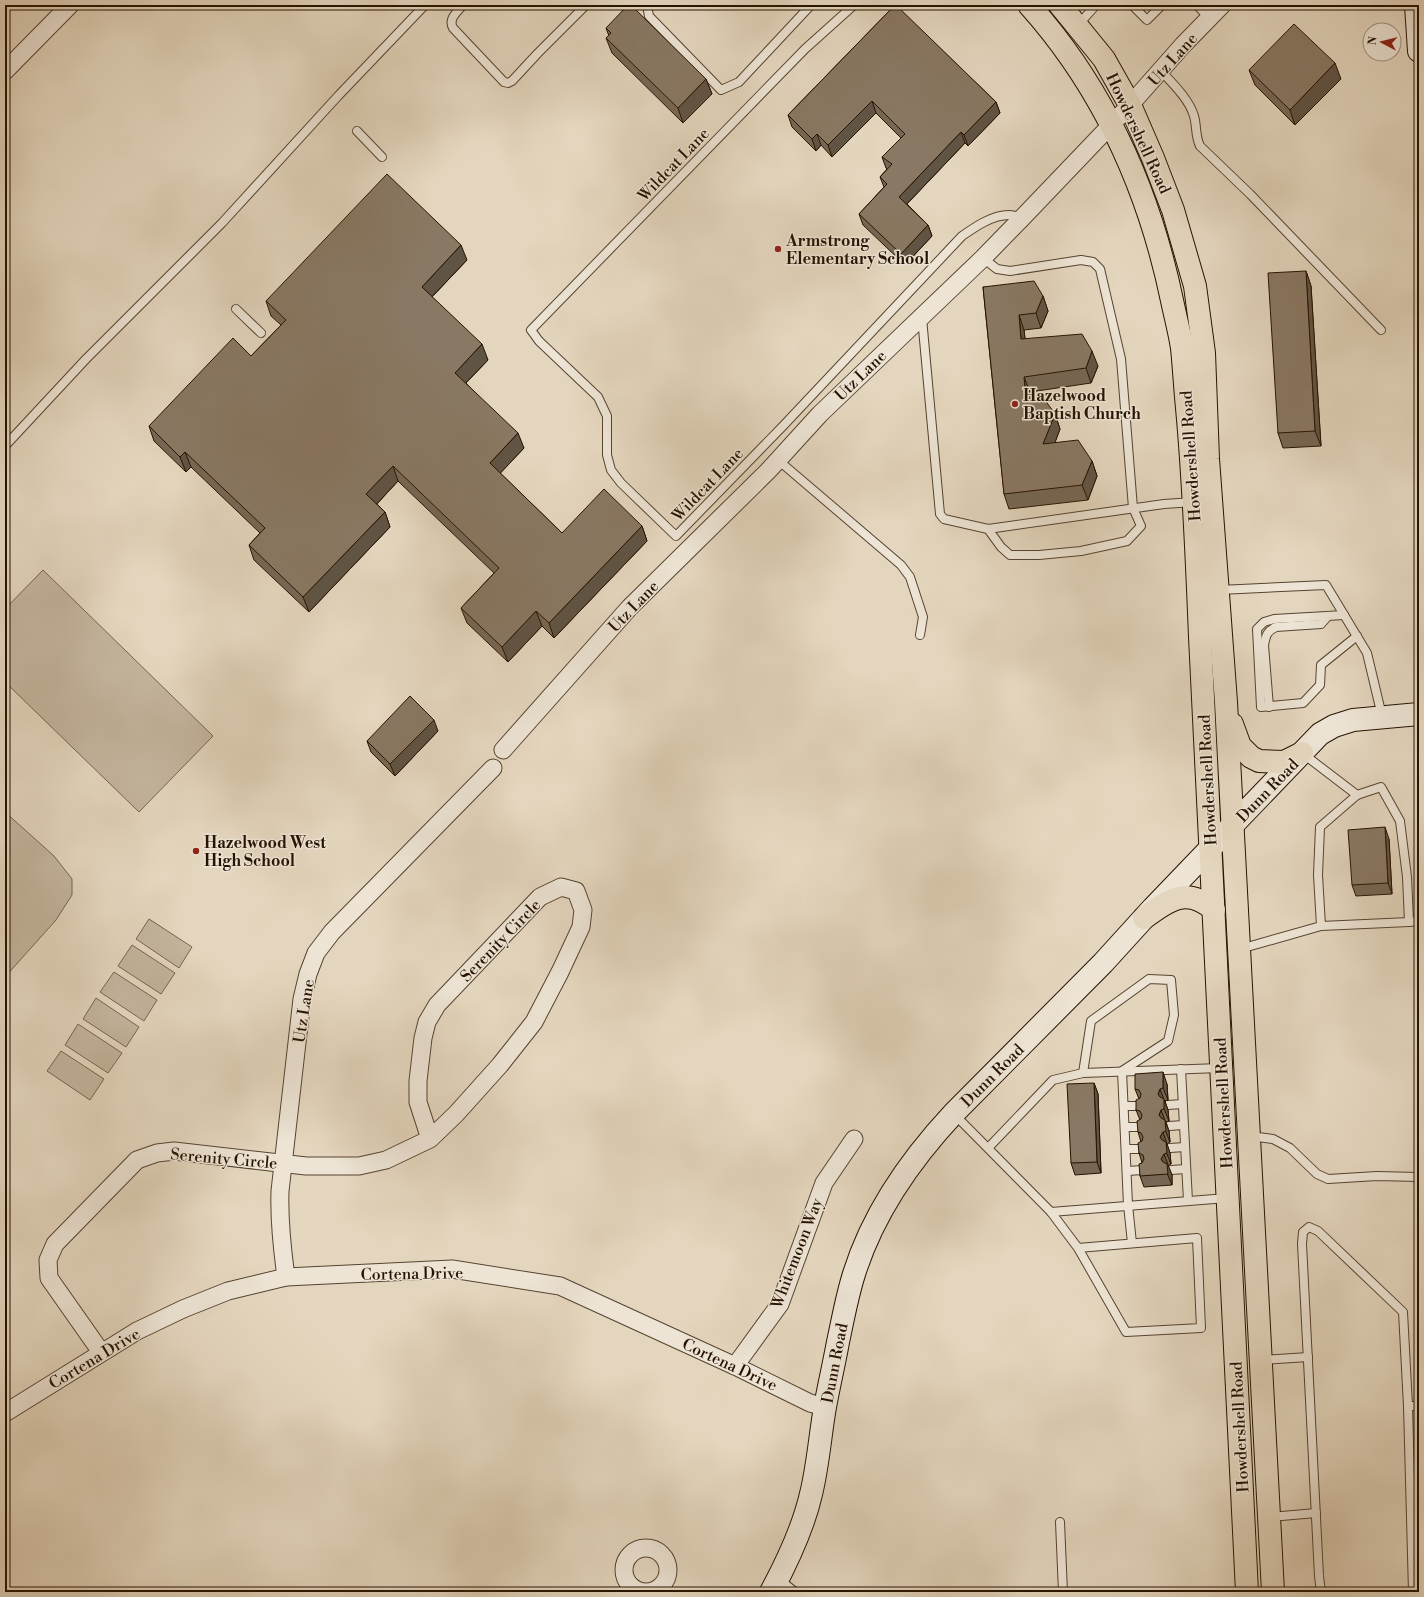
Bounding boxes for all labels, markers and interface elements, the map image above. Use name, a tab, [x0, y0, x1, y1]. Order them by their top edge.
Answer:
north arrow	[1362, 22, 1402, 62]
street label: Utz Lane	[1144, 29, 1202, 90]
text: N	[1366, 35, 1381, 46]
street label: Howdershell Road	[1101, 70, 1175, 197]
street label: Wildcat Lane	[633, 124, 714, 206]
place label: Armstrong Elementary School	[785, 231, 930, 269]
marker: Armstrong Elementary School	[773, 244, 783, 254]
street label: Utz Lane	[831, 346, 891, 405]
place label: Hazelwood Baptish Church	[1023, 386, 1141, 424]
street label: Howdershell Road	[1176, 390, 1206, 522]
marker: Hazelwood Baptish Church	[1010, 399, 1020, 409]
street label: Wildcat Lane	[667, 444, 748, 526]
street label: Utz Lane	[604, 577, 663, 637]
street label: Howdershell Road	[1195, 714, 1221, 846]
street label: Dunn Road	[1232, 755, 1303, 827]
place label: Hazelwood West High School	[204, 833, 326, 871]
marker: Hazelwood West High School	[191, 846, 201, 856]
street label: Serenity Circle	[456, 895, 545, 986]
street label: Utz Lane	[289, 978, 319, 1045]
street label: Howdershell Road	[1211, 1037, 1237, 1169]
street label: Dunn Road	[957, 1040, 1028, 1111]
street label: Serenity Circle	[170, 1144, 278, 1174]
street label: Whitemoon Way	[766, 1195, 827, 1312]
street label: Cortena Drive	[361, 1263, 463, 1285]
street label: Dunn Road	[817, 1322, 853, 1405]
street label: Cortena Drive	[45, 1324, 144, 1394]
street label: Cortena Drive	[679, 1334, 780, 1396]
street label: Howdershell Road	[1227, 1361, 1253, 1493]

